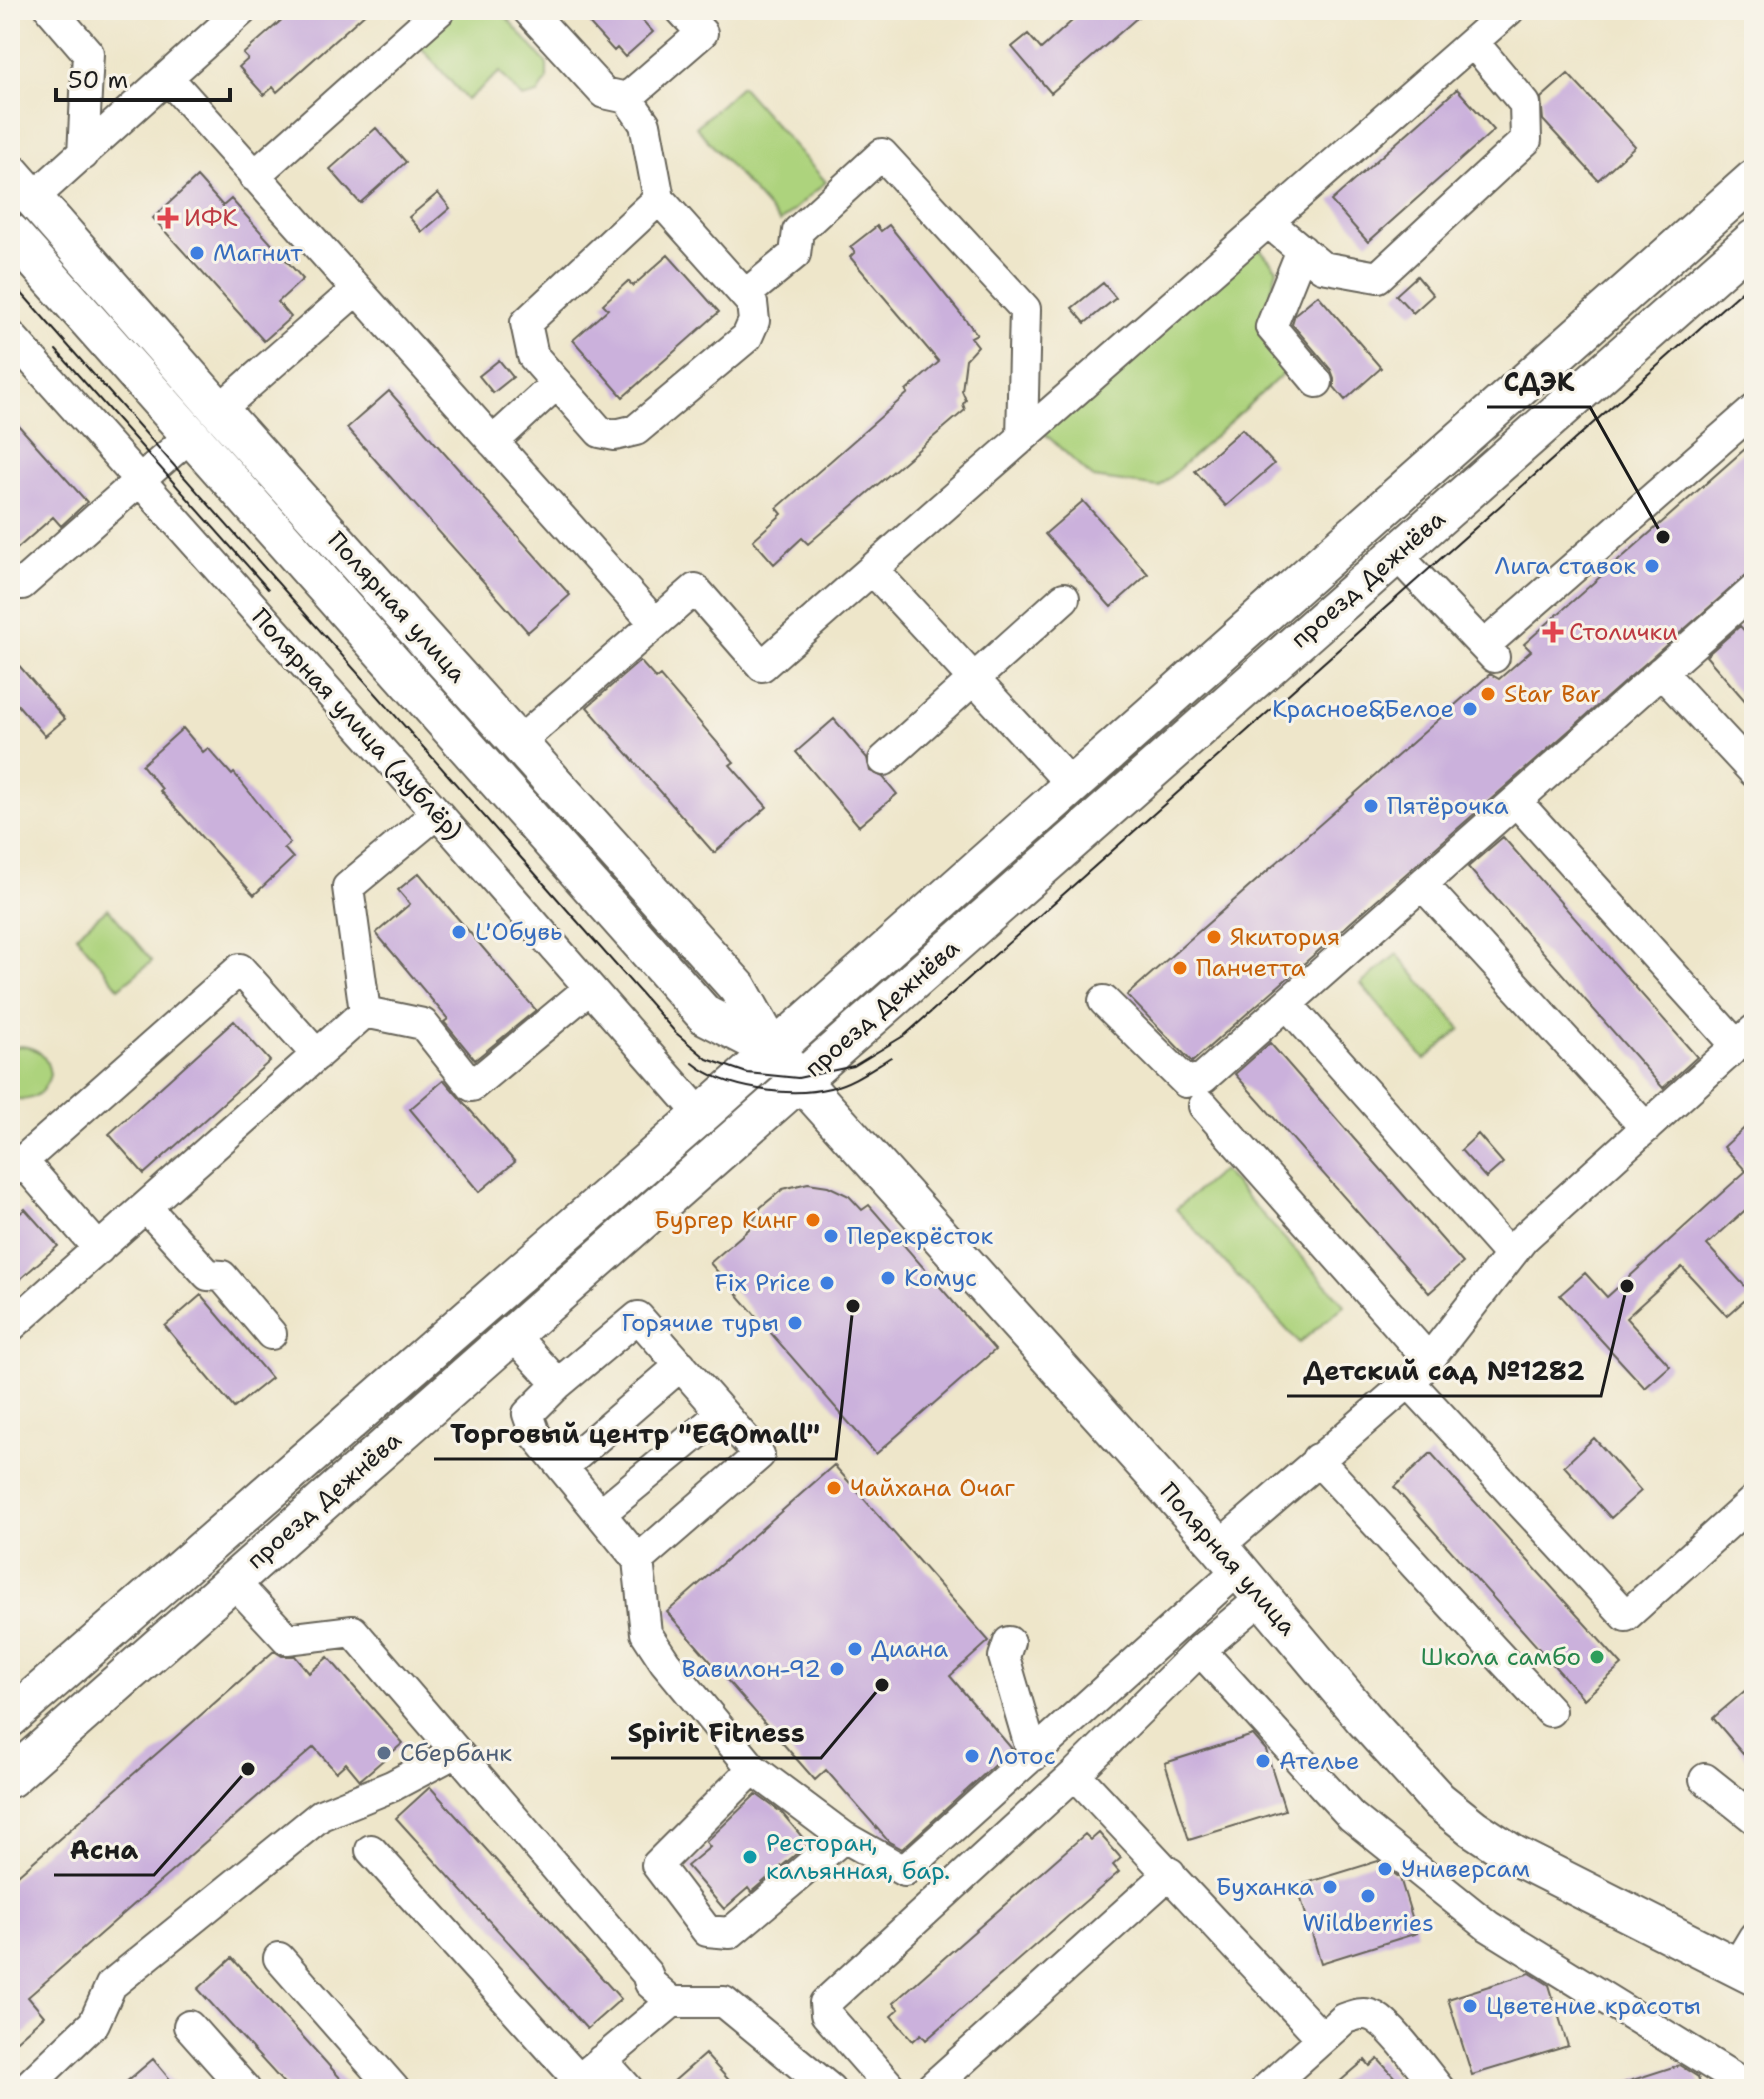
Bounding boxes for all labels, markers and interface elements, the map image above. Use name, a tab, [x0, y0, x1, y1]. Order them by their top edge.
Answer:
scale bar	[56, 52, 230, 102]
text: 50 m	[68, 64, 128, 96]
place label: ИФК	[184, 202, 238, 234]
marker: ИФК	[159, 209, 177, 227]
place label: Магнит	[213, 237, 303, 269]
marker: Магнит	[188, 244, 206, 262]
callout: СДЭК	[1487, 357, 1590, 407]
text: СДЭК	[1504, 364, 1575, 399]
street label: проезд Дежнёва	[1284, 503, 1452, 655]
street label: Полярная улица	[321, 525, 473, 689]
place label: Лига ставок	[1495, 550, 1636, 582]
marker: Лига ставок	[1643, 557, 1661, 575]
street label: Полярная улица (дублёр)	[244, 602, 470, 846]
place label: Столички	[1569, 616, 1678, 648]
marker: Столички	[1544, 623, 1562, 641]
place label: Star Bar	[1504, 678, 1601, 710]
marker: Star Bar	[1479, 685, 1497, 703]
place label: Красное&Белое	[1272, 693, 1454, 725]
marker: Красное&Белое	[1461, 700, 1479, 718]
place label: Пятёрочка	[1387, 790, 1509, 822]
marker: Пятёрочка	[1362, 797, 1380, 815]
place label: L'Обувь	[475, 916, 562, 948]
place label: Якитория	[1230, 921, 1340, 953]
marker: L'Обувь	[450, 923, 468, 941]
marker: Якитория	[1205, 928, 1223, 946]
street label: проезд Дежнёва	[798, 932, 966, 1084]
place label: Панчетта	[1196, 952, 1306, 984]
marker: Панчетта	[1171, 959, 1189, 977]
place label: Бургер Кинг	[654, 1204, 797, 1236]
marker: Бургер Кинг	[804, 1211, 822, 1229]
place label: Перекрёсток	[847, 1220, 994, 1252]
marker: Перекрёсток	[822, 1227, 840, 1245]
place label: Комус	[904, 1262, 977, 1294]
place label: Fix Price	[715, 1267, 811, 1299]
marker: Комус	[879, 1269, 897, 1287]
marker: Fix Price	[818, 1274, 836, 1292]
place label: Горячие туры	[621, 1307, 779, 1339]
marker: Горячие туры	[786, 1314, 804, 1332]
callout: Детский сад №1282	[1287, 1346, 1601, 1396]
text: Детский сад №1282	[1303, 1353, 1585, 1388]
callout: Торговый центр "EGOmall"	[434, 1409, 836, 1459]
text: Торговый центр "EGOmall"	[450, 1416, 820, 1451]
street label: проезд Дежнёва	[240, 1424, 408, 1576]
place label: Чайхана Очаг	[850, 1472, 1015, 1504]
street label: Полярная улица	[1153, 1476, 1303, 1642]
marker: Чайхана Очаг	[825, 1479, 843, 1497]
place label: Диана	[871, 1633, 948, 1665]
marker: Диана	[846, 1640, 864, 1658]
place label: Школа самбо	[1421, 1641, 1581, 1673]
marker: Школа самбо	[1588, 1648, 1606, 1666]
place label: Вавилон-92	[681, 1653, 821, 1685]
marker: Вавилон-92	[828, 1660, 846, 1678]
callout: Spirit Fitness	[611, 1708, 821, 1758]
text: Spirit Fitness	[627, 1715, 805, 1750]
place label: Сбербанк	[400, 1737, 512, 1769]
place label: Лотос	[988, 1740, 1056, 1772]
marker: Сбербанк	[375, 1744, 393, 1762]
place label: Ателье	[1279, 1745, 1360, 1777]
marker: Лотос	[963, 1747, 981, 1765]
marker: Ателье	[1254, 1752, 1272, 1770]
callout: Асна	[54, 1825, 154, 1875]
place label: Ресторан, кальянная, бар.	[766, 1827, 950, 1887]
text: Асна	[70, 1832, 138, 1867]
marker: Ресторан, кальянная, бар.	[741, 1848, 759, 1866]
place label: Универсам	[1401, 1853, 1530, 1885]
marker: Универсам	[1376, 1860, 1394, 1878]
place label: Буханка	[1216, 1871, 1314, 1903]
marker: Буханка	[1321, 1878, 1339, 1896]
marker: Wildberries	[1359, 1887, 1377, 1905]
place label: Wildberries	[1302, 1907, 1434, 1939]
place label: Цветение красоты	[1486, 1990, 1701, 2022]
marker: Цветение красоты	[1461, 1997, 1479, 2015]

